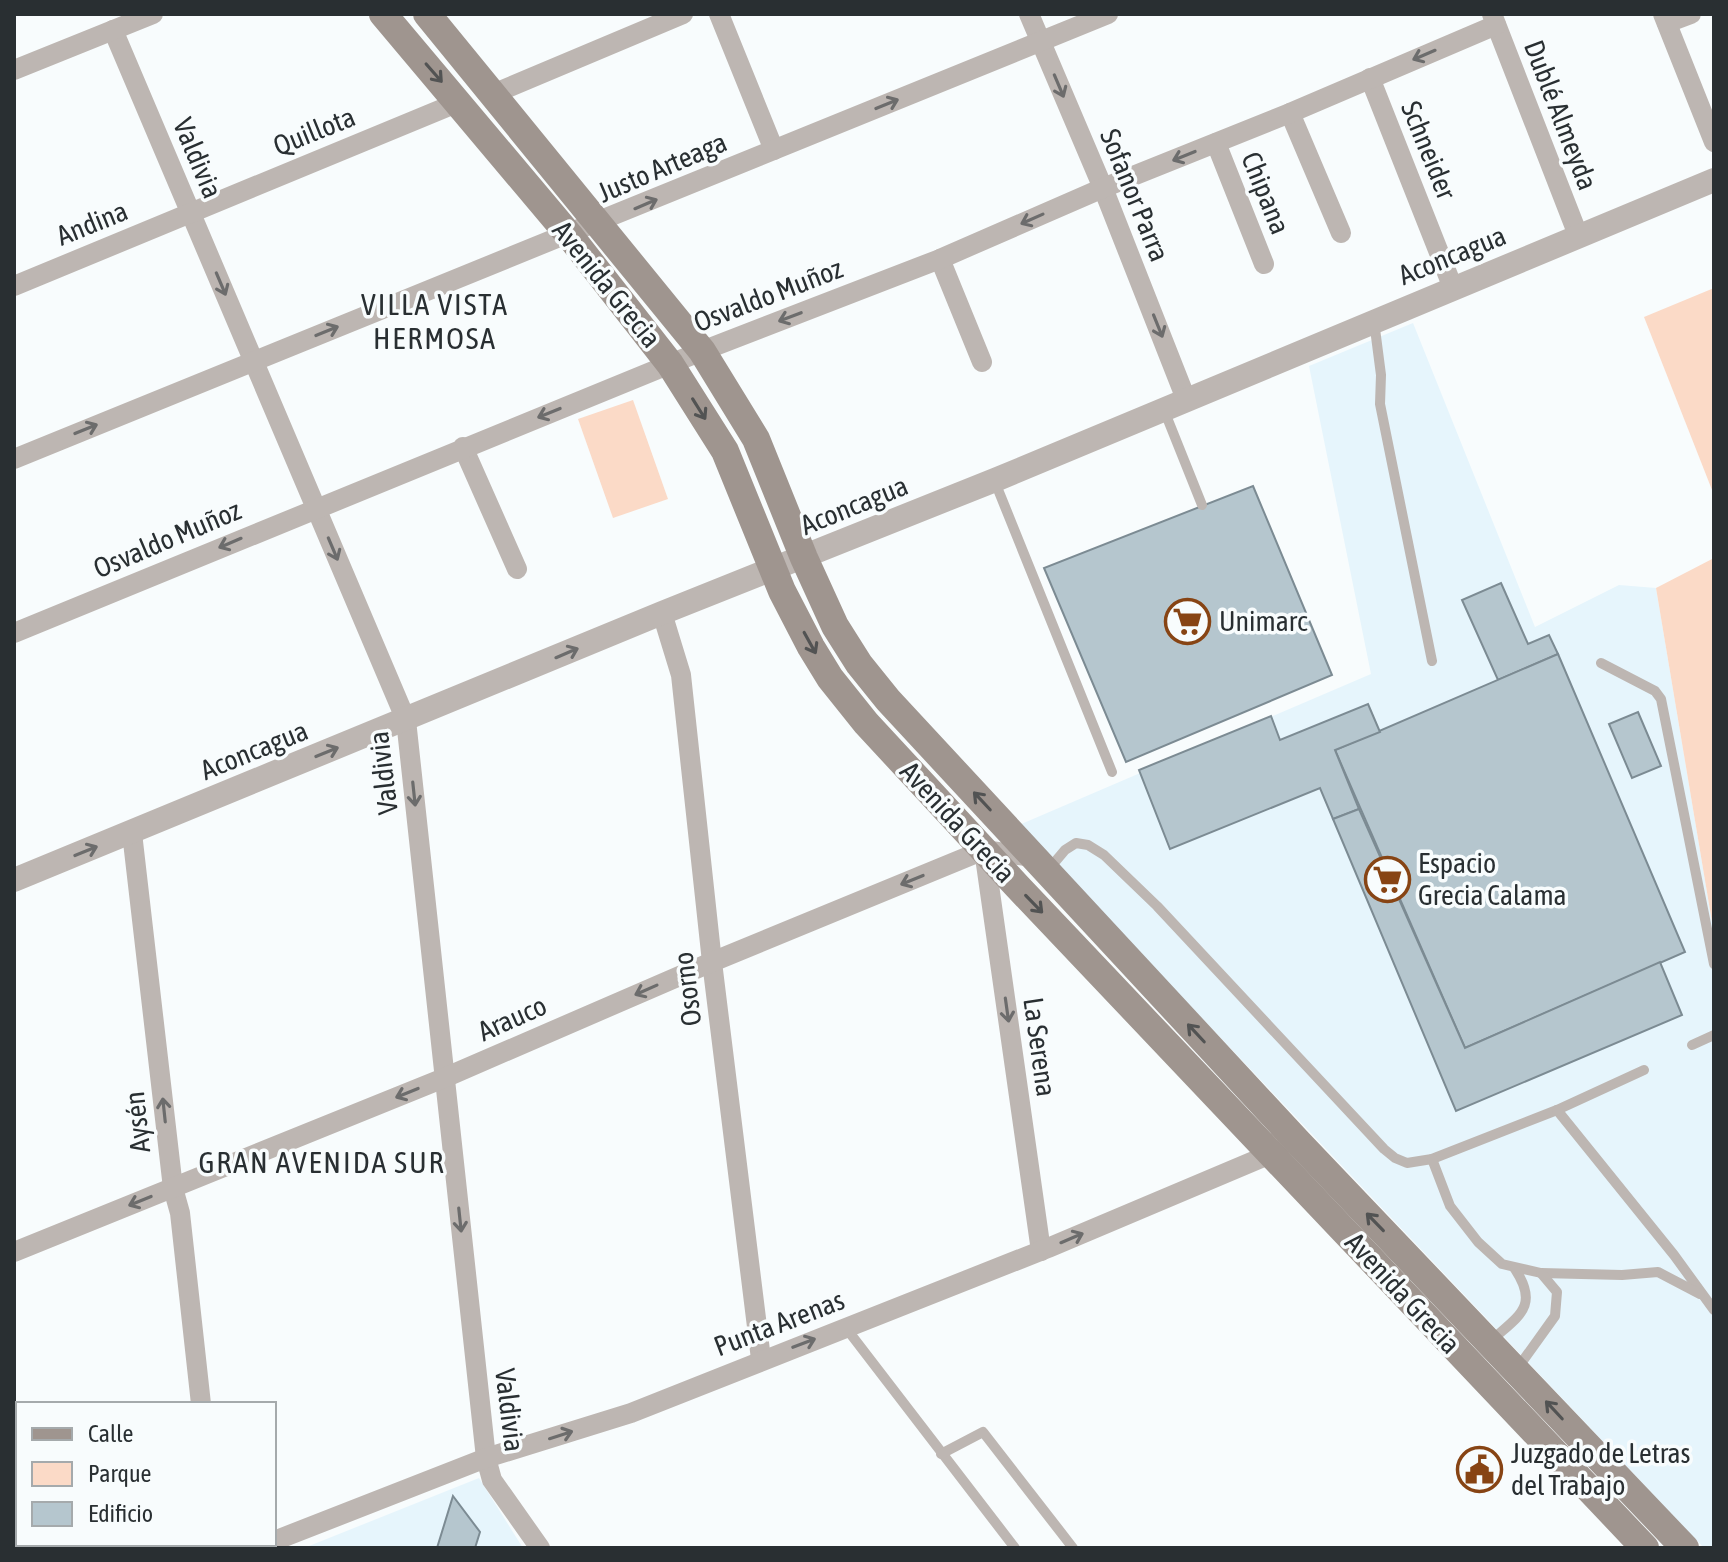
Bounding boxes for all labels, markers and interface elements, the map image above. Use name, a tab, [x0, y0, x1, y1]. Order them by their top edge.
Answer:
street label: Dublé Almeyda	[1518, 36, 1604, 194]
one-way arrow	[1412, 49, 1437, 64]
one-way arrow	[425, 63, 443, 83]
one-way arrow	[1053, 73, 1068, 98]
one-way arrow	[874, 96, 899, 111]
street label: Schneider	[1395, 96, 1463, 204]
street label: Quillota	[269, 100, 359, 162]
street label: Valdivia	[167, 113, 229, 203]
street label: Sofanor Parra	[1094, 124, 1176, 266]
street label: Justo Arteaga	[593, 126, 731, 208]
street label: Chipana	[1235, 147, 1297, 239]
one-way arrow	[1172, 149, 1197, 164]
street label: Andina	[52, 194, 132, 252]
one-way arrow	[633, 195, 658, 210]
one-way arrow	[1020, 213, 1044, 228]
street label: Avenida Grecia	[546, 214, 668, 354]
street label: Aconcagua	[1394, 219, 1510, 291]
street label: Osvaldo Muñoz	[689, 252, 847, 338]
one-way arrow	[215, 271, 230, 296]
district label: VILLA VISTA HERMOSA	[361, 287, 509, 355]
one-way arrow	[779, 311, 803, 325]
one-way arrow	[1151, 313, 1166, 338]
one-way arrow	[314, 323, 339, 337]
one-way arrow	[692, 397, 708, 420]
one-way arrow	[537, 406, 562, 421]
one-way arrow	[73, 421, 98, 436]
street label: Aconcagua	[796, 469, 912, 541]
street label: Osvaldo Muñoz	[89, 494, 245, 584]
one-way arrow	[219, 536, 243, 551]
one-way arrow	[327, 537, 342, 561]
supermarket icon: Unimarc	[1164, 597, 1212, 645]
place label: Unimarc	[1219, 605, 1308, 637]
one-way arrow	[803, 631, 818, 655]
one-way arrow	[554, 644, 579, 659]
street label: Aconcagua	[196, 714, 312, 786]
street label: Valdivia	[362, 729, 404, 817]
one-way arrow	[314, 744, 339, 759]
street label: Avenida Grecia	[894, 755, 1022, 889]
one-way arrow	[407, 780, 422, 807]
one-way arrow	[972, 791, 991, 811]
one-way arrow	[73, 843, 98, 857]
place label: Espacio Grecia Calama	[1418, 847, 1567, 911]
supermarket icon: Espacio Grecia Calama	[1363, 855, 1411, 903]
one-way arrow	[900, 873, 925, 888]
one-way arrow	[1024, 893, 1042, 913]
street label: Osorno	[667, 950, 707, 1028]
one-way arrow	[634, 984, 659, 999]
street label: Arauco	[473, 989, 551, 1047]
street label: La Serena	[1017, 995, 1063, 1099]
one-way arrow	[1000, 997, 1015, 1023]
one-way arrow	[1188, 1023, 1206, 1043]
one-way arrow	[395, 1087, 420, 1101]
street label: Aysén	[118, 1090, 156, 1154]
one-way arrow	[156, 1097, 171, 1124]
district label: GRAN AVENIDA SUR	[198, 1145, 446, 1179]
one-way arrow	[128, 1195, 153, 1209]
one-way arrow	[452, 1206, 467, 1233]
one-way arrow	[1365, 1212, 1384, 1232]
street label: Avenida Grecia	[1339, 1226, 1467, 1360]
one-way arrow	[1059, 1230, 1084, 1245]
street label: Punta Arenas	[709, 1284, 849, 1362]
one-way arrow	[791, 1335, 816, 1349]
street label: Valdivia	[489, 1366, 531, 1454]
one-way arrow	[1546, 1400, 1564, 1420]
legend	[16, 1402, 276, 1546]
text: Calle	[88, 1420, 133, 1447]
one-way arrow	[547, 1427, 573, 1442]
place label: Juzgado de Letras del Trabajo	[1511, 1437, 1690, 1501]
public building icon: Juzgado de Letras del Trabajo	[1456, 1445, 1504, 1493]
text: Parque	[88, 1460, 151, 1487]
text: Edificio	[88, 1500, 153, 1527]

